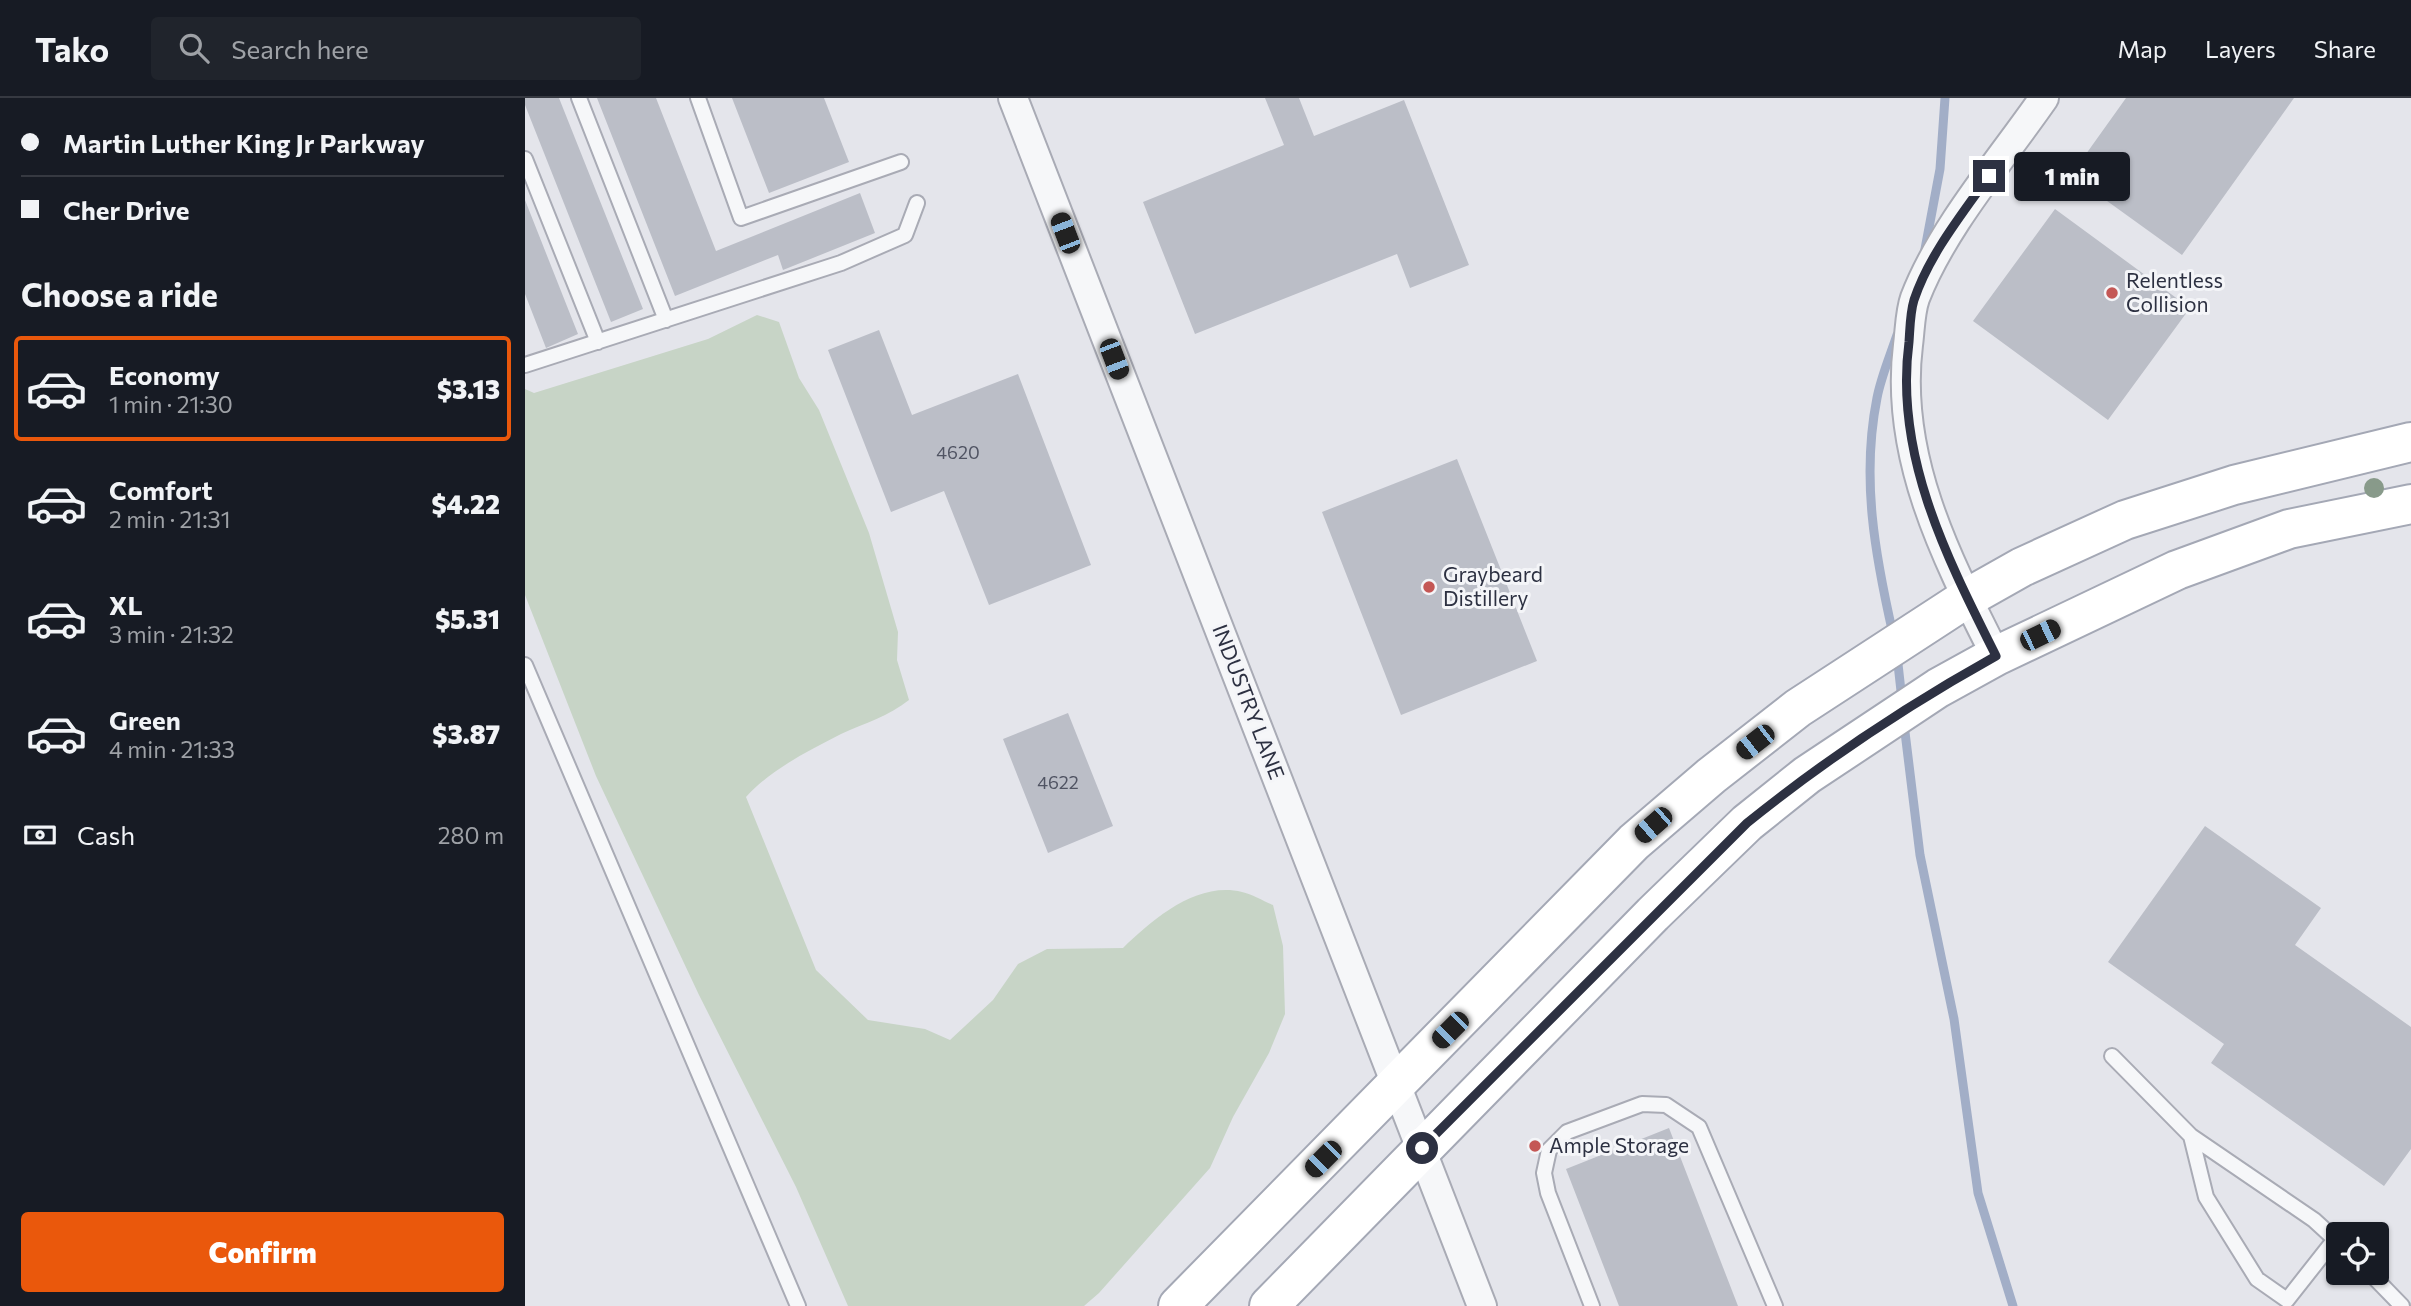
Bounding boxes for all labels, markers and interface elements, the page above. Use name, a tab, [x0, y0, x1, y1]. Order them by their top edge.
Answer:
search box	[151, 17, 641, 80]
text: Tako	[35, 28, 109, 69]
icon: search	[175, 29, 213, 67]
text: Search here	[231, 33, 369, 64]
text: Map	[2118, 34, 2167, 63]
text: Layers	[2205, 34, 2276, 63]
text: Share	[2314, 34, 2376, 63]
text: Martin Luther King Jr Parkway	[63, 127, 425, 158]
callout: 1 min	[2013, 152, 2129, 200]
route end	[1973, 160, 2005, 192]
text: 1 min	[2044, 162, 2100, 190]
text: Cher Drive	[63, 194, 190, 225]
car	[1048, 210, 1083, 256]
place label: Relentless Collision	[2126, 267, 2223, 316]
text: Choose a ride	[21, 274, 218, 314]
marker: Relentless Collision	[2104, 285, 2120, 301]
car	[1097, 336, 1132, 382]
icon: car	[25, 357, 88, 420]
text: Economy	[109, 359, 220, 390]
text: $3.13	[437, 373, 500, 404]
text: 1 min · 21:30	[109, 390, 233, 418]
house number: 4620	[936, 441, 980, 463]
icon: car	[25, 472, 88, 535]
text: Comfort	[109, 474, 212, 505]
text: $4.22	[431, 488, 500, 519]
text: 2 min · 21:31	[109, 505, 231, 533]
place label: Graybeard Distillery	[1443, 561, 1543, 610]
marker: Graybeard Distillery	[1421, 579, 1437, 595]
icon: car	[25, 587, 88, 650]
text: XL	[109, 589, 143, 620]
text: $5.31	[435, 603, 500, 634]
car	[2017, 616, 2064, 654]
text: 3 min · 21:32	[109, 620, 234, 648]
street label: INDUSTRY LANE	[1208, 620, 1290, 783]
icon: car	[25, 702, 88, 765]
text: Green	[109, 704, 181, 735]
text: $3.87	[432, 718, 500, 749]
car	[1732, 721, 1779, 763]
text: 4 min · 21:33	[109, 735, 235, 763]
house number: 4622	[1037, 771, 1079, 793]
car	[1631, 803, 1676, 847]
icon: cash	[21, 816, 59, 854]
text: Cash	[77, 819, 135, 850]
text: 280 m	[438, 821, 504, 849]
car	[1428, 1008, 1473, 1052]
route start	[1406, 1132, 1438, 1164]
place label: Ample Storage	[1549, 1132, 1689, 1157]
car	[1301, 1137, 1346, 1181]
marker: Ample Storage	[1527, 1138, 1543, 1154]
button: Confirm	[21, 1212, 504, 1292]
map controls	[2326, 1222, 2389, 1285]
button: locate	[2326, 1222, 2389, 1285]

